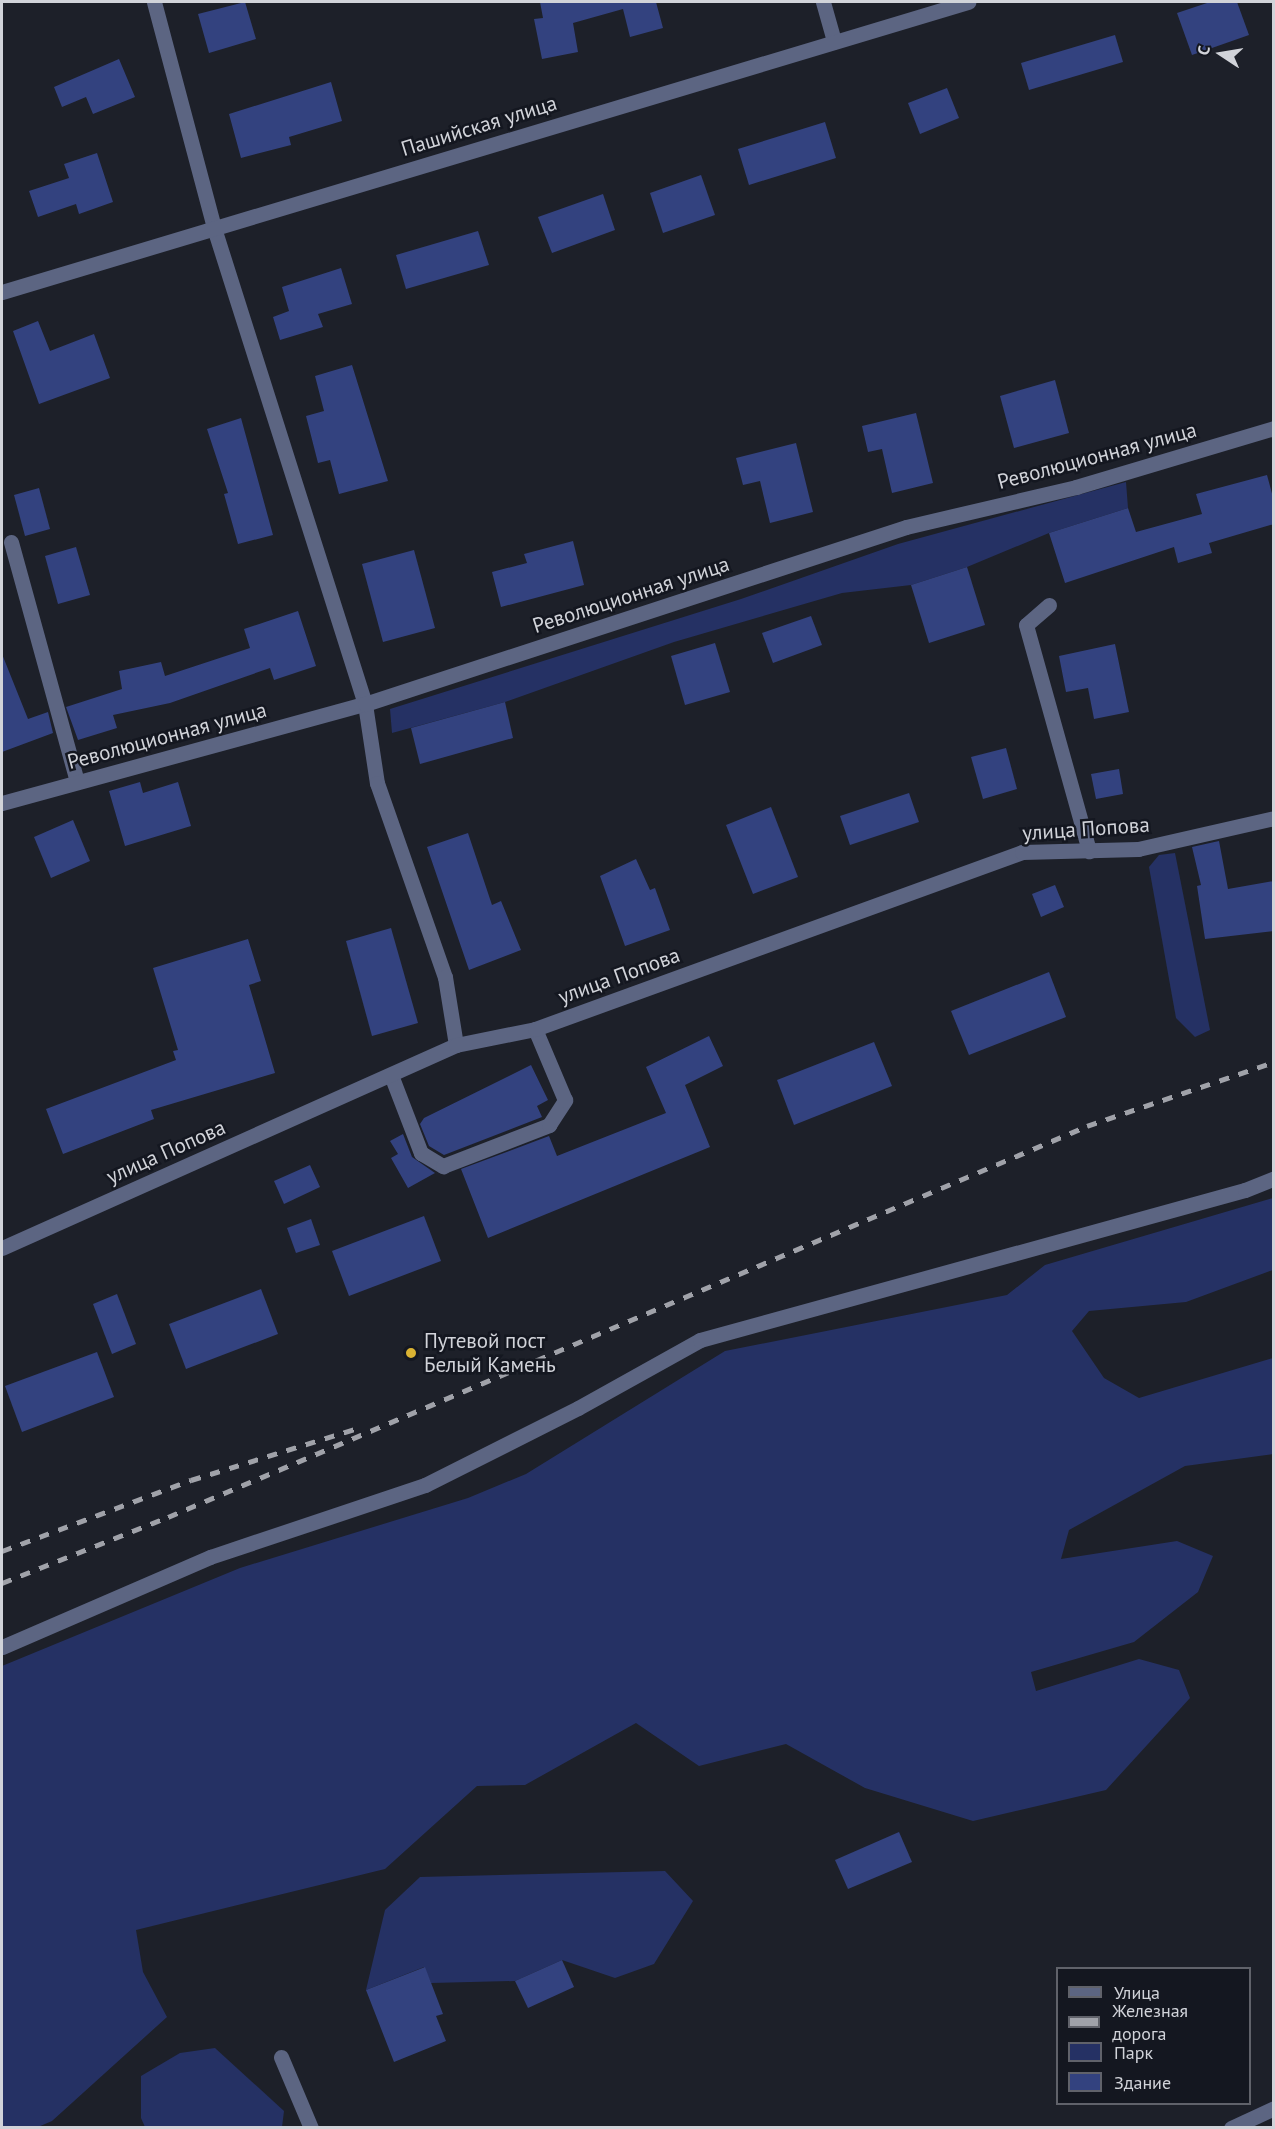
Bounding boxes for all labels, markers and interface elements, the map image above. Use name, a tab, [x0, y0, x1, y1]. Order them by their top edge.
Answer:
north arrow	[1191, 24, 1251, 84]
text: С	[1193, 44, 1214, 57]
street label: Пашийская улица	[398, 90, 560, 162]
street label: Революционная улица	[995, 417, 1199, 495]
street label: Революционная улица	[529, 551, 733, 639]
street label: Революционная улица	[65, 697, 269, 775]
street label: улица Попова	[1022, 812, 1150, 846]
street label: улица Попова	[555, 942, 683, 1010]
street label: улица Попова	[103, 1115, 229, 1189]
place label: Путевой пост Белый Камень	[424, 1328, 556, 1378]
marker: Путевой пост Белый Камень	[402, 1344, 420, 1362]
legend	[1056, 1967, 1251, 2105]
text: Улица	[1114, 1981, 1160, 2004]
text: Железная дорога	[1112, 1999, 1188, 2045]
text: Парк	[1114, 2041, 1153, 2064]
text: Здание	[1114, 2071, 1171, 2094]

